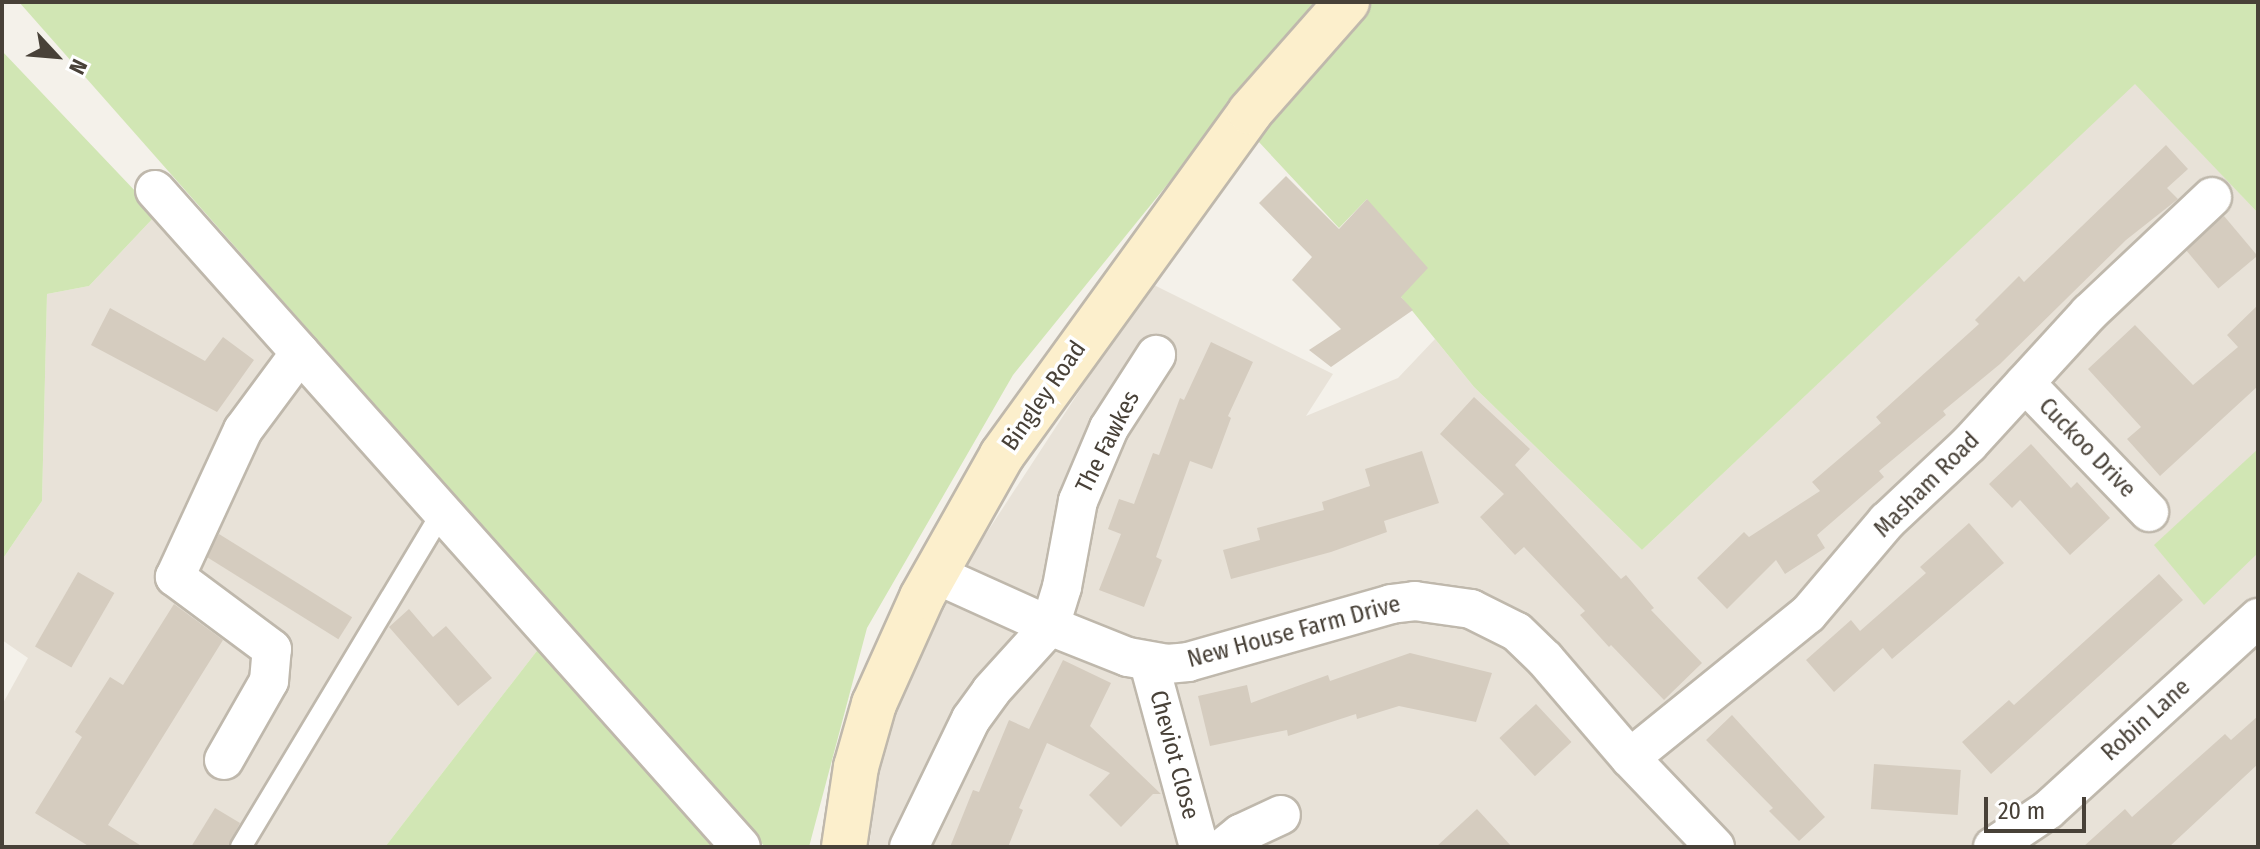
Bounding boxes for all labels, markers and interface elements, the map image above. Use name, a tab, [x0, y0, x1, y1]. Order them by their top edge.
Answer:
north arrow	[16, 16, 96, 96]
text: N	[63, 55, 93, 79]
street label: Bingley Road	[996, 336, 1092, 456]
street label: The Fawkes	[1070, 386, 1146, 498]
street label: Cuckoo Drive	[2032, 392, 2142, 504]
street label: Masham Road	[1868, 426, 1986, 544]
street label: New House Farm Drive	[1184, 590, 1404, 674]
street label: Robin Lane	[2096, 673, 2196, 767]
street label: Cheviot Close	[1143, 687, 1205, 823]
scale bar	[1988, 781, 2090, 831]
text: 20 m	[1998, 797, 2045, 825]

